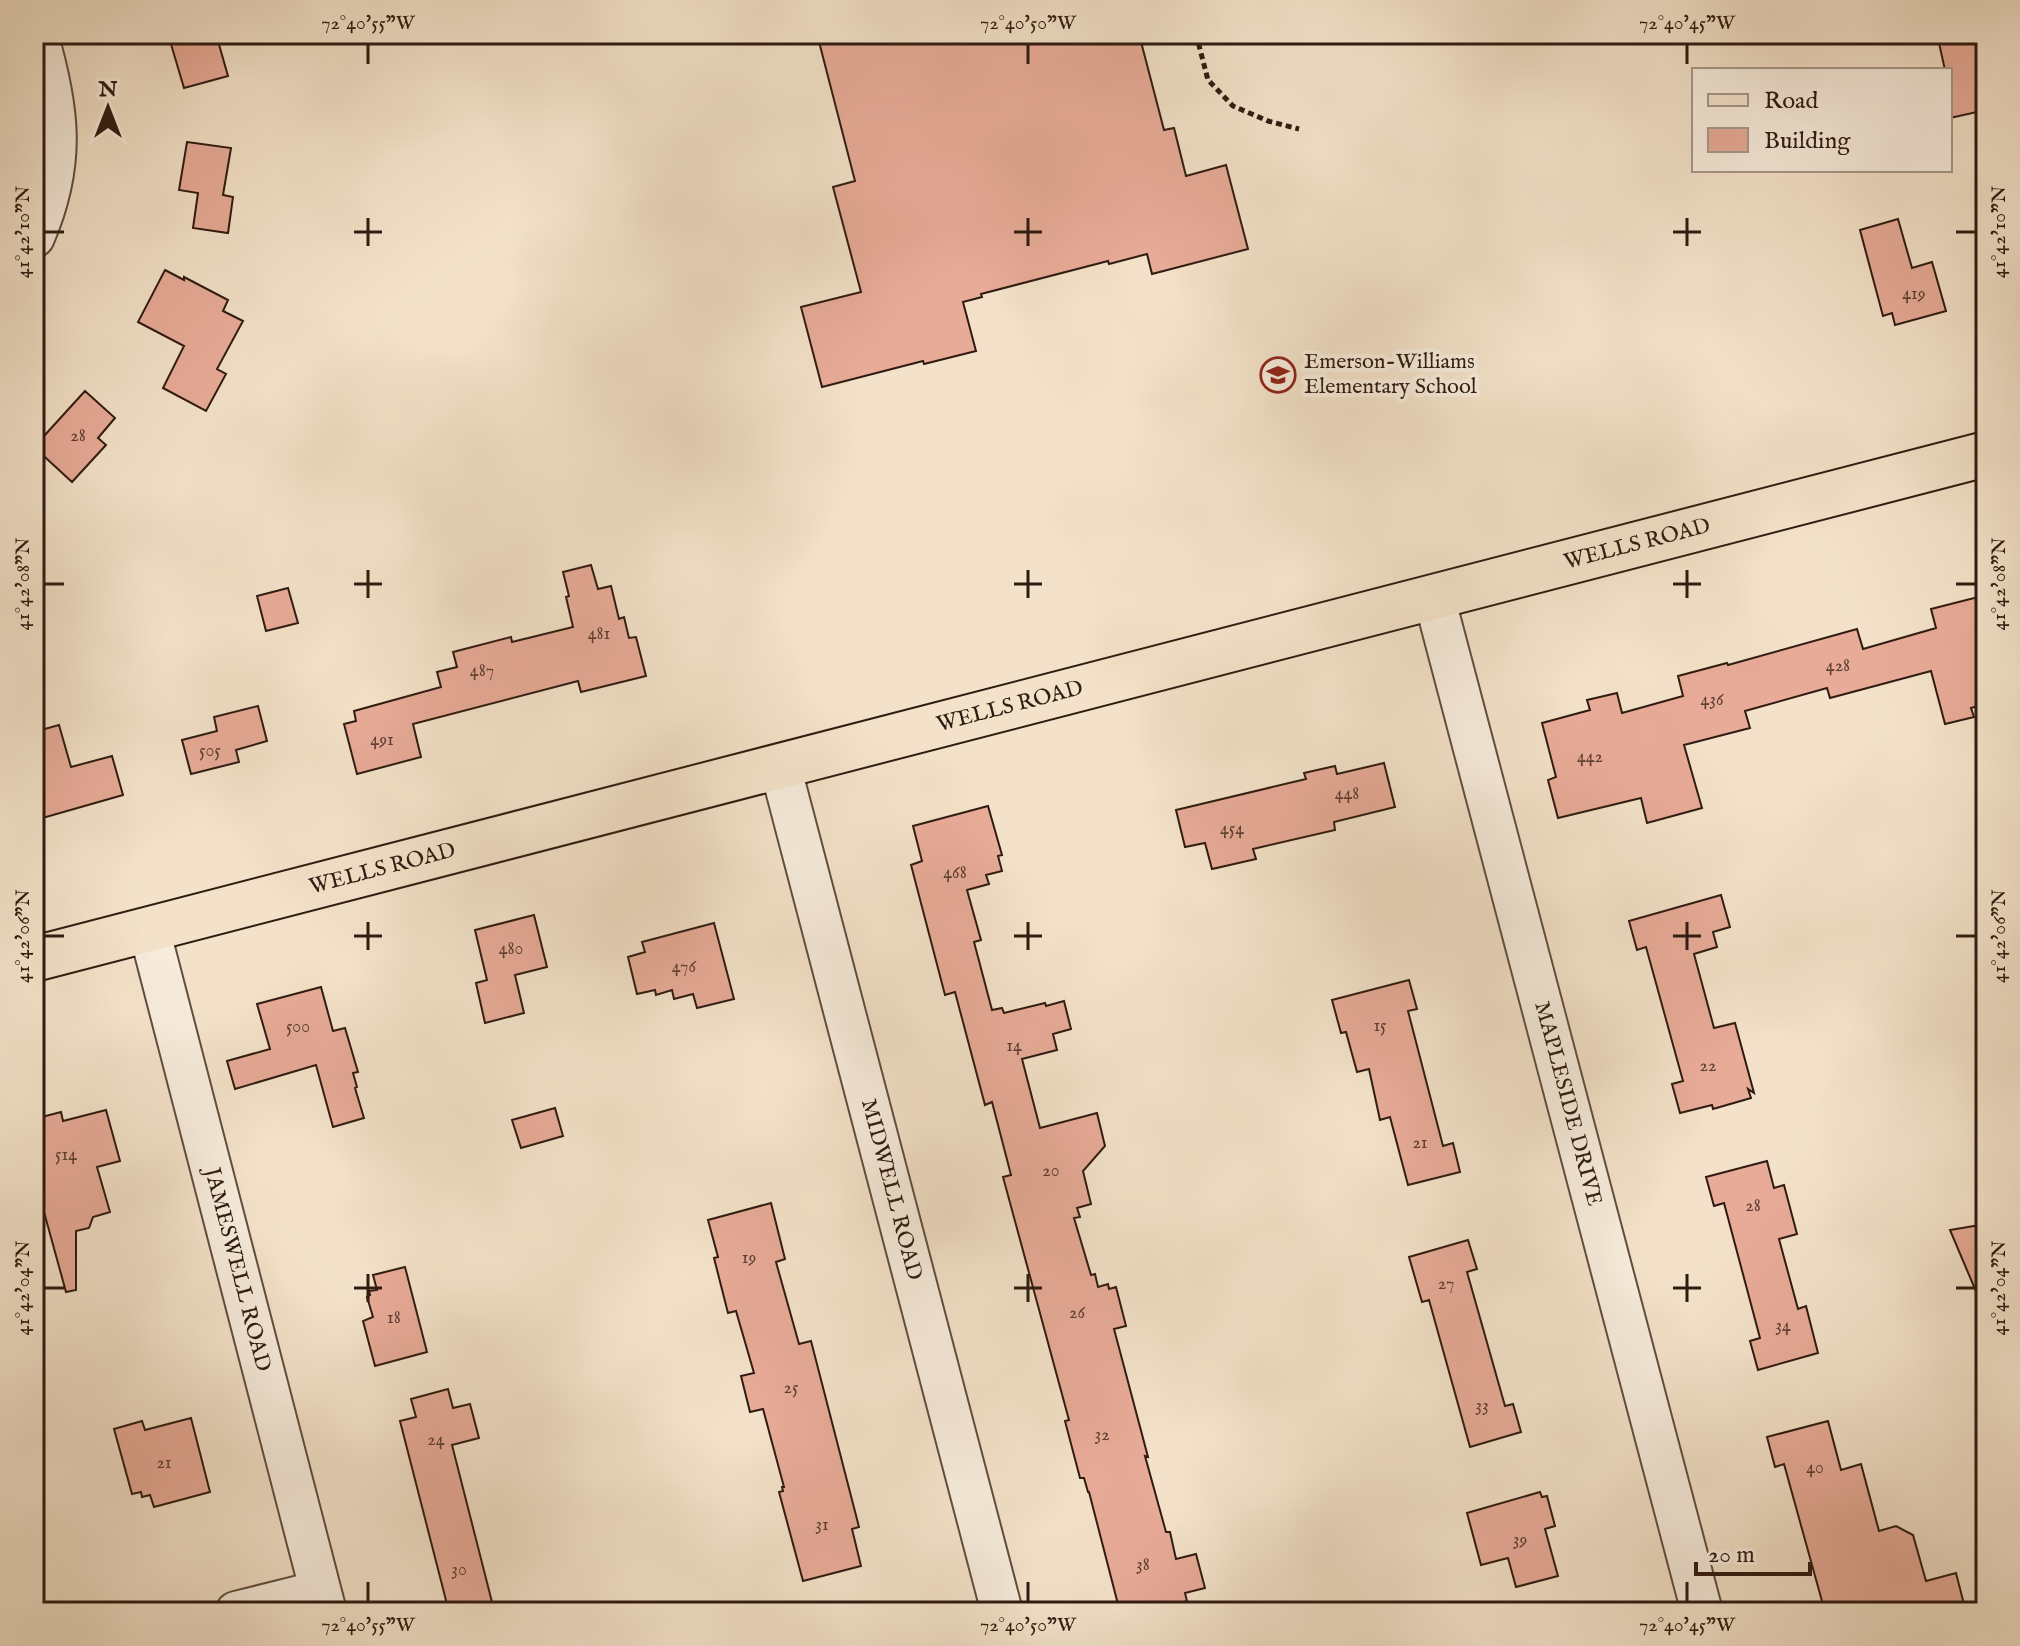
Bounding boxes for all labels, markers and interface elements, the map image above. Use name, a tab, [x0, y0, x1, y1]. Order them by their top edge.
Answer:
text: 72°40'55"W	[321, 11, 416, 36]
text: 72°40'50"W	[980, 11, 1077, 36]
text: 72°40'45"W	[1639, 11, 1736, 36]
north arrow	[68, 68, 148, 148]
legend	[1692, 68, 1952, 172]
text: N	[97, 76, 118, 104]
text: Road	[1764, 86, 1818, 117]
text: Building	[1764, 126, 1851, 157]
text: 41°42'10"N	[11, 186, 36, 278]
text: 41°42'10"N	[1987, 186, 2012, 278]
house number: 419	[1902, 283, 1926, 306]
place label: Emerson-Williams Elementary School	[1304, 348, 1477, 401]
school or university icon: Emerson-Williams Elementary School	[1259, 356, 1297, 394]
house number: 28	[70, 425, 86, 448]
street label: WELLS ROAD	[1561, 512, 1713, 577]
text: 41°42'08"N	[11, 537, 36, 631]
text: 41°42'08"N	[1987, 537, 2012, 631]
house number: 481	[588, 623, 610, 646]
house number: 428	[1826, 655, 1850, 678]
house number: 487	[470, 660, 494, 683]
street label: WELLS ROAD	[934, 674, 1086, 739]
house number: 436	[1700, 689, 1724, 712]
house number: 491	[370, 729, 394, 752]
house number: 505	[199, 740, 221, 763]
house number: 442	[1577, 746, 1603, 769]
house number: 448	[1335, 783, 1359, 806]
house number: 454	[1220, 818, 1244, 841]
street label: WELLS ROAD	[306, 836, 459, 901]
house number: 468	[943, 862, 967, 885]
text: 41°42'06"N	[11, 889, 36, 983]
text: 41°42'06"N	[1987, 889, 2012, 983]
house number: 480	[499, 938, 523, 961]
house number: 476	[672, 956, 697, 979]
street label: MAPLESIDE DRIVE	[1527, 998, 1608, 1209]
house number: 15	[1373, 1015, 1387, 1038]
house number: 500	[286, 1016, 310, 1039]
house number: 14	[1006, 1035, 1022, 1058]
house number: 22	[1700, 1055, 1716, 1078]
street label: MIDWELL ROAD	[854, 1096, 928, 1283]
house number: 21	[1412, 1132, 1428, 1155]
house number: 514	[55, 1144, 77, 1167]
house number: 20	[1042, 1160, 1060, 1183]
street label: JAMESWELL ROAD	[197, 1162, 277, 1375]
house number: 28	[1745, 1195, 1761, 1218]
text: 41°42'04"N	[11, 1240, 36, 1336]
text: 41°42'04"N	[1987, 1240, 2012, 1336]
house number: 19	[742, 1247, 756, 1270]
house number: 27	[1438, 1273, 1454, 1296]
house number: 26	[1069, 1302, 1085, 1325]
house number: 18	[387, 1307, 401, 1330]
house number: 34	[1775, 1315, 1791, 1338]
house number: 25	[784, 1377, 799, 1400]
house number: 33	[1475, 1395, 1489, 1418]
house number: 32	[1094, 1424, 1110, 1447]
house number: 24	[427, 1429, 445, 1452]
house number: 21	[156, 1452, 172, 1475]
house number: 40	[1806, 1457, 1824, 1480]
house number: 31	[815, 1514, 829, 1537]
scale bar	[1696, 1526, 1810, 1576]
house number: 39	[1513, 1529, 1527, 1552]
text: 20 m	[1708, 1540, 1755, 1571]
house number: 38	[1136, 1554, 1150, 1577]
house number: 30	[451, 1559, 467, 1582]
text: 72°40'55"W	[321, 1613, 416, 1638]
text: 72°40'50"W	[980, 1613, 1077, 1638]
text: 72°40'45"W	[1639, 1613, 1736, 1638]

